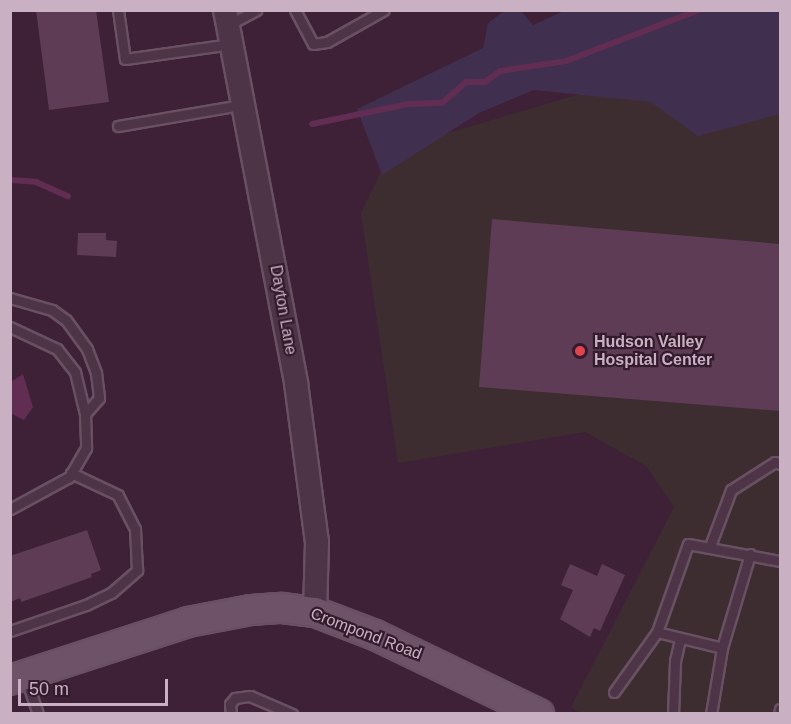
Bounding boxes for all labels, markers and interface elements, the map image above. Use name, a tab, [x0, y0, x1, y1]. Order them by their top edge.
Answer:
street label: Dayton Lane	[266, 264, 300, 356]
place label: Hudson Valley Hospital Center	[594, 332, 712, 370]
marker: Hudson Valley Hospital Center	[571, 342, 589, 360]
street label: Crompond Road	[308, 604, 424, 664]
scale bar	[21, 667, 171, 705]
text: 50 m	[29, 679, 69, 699]

